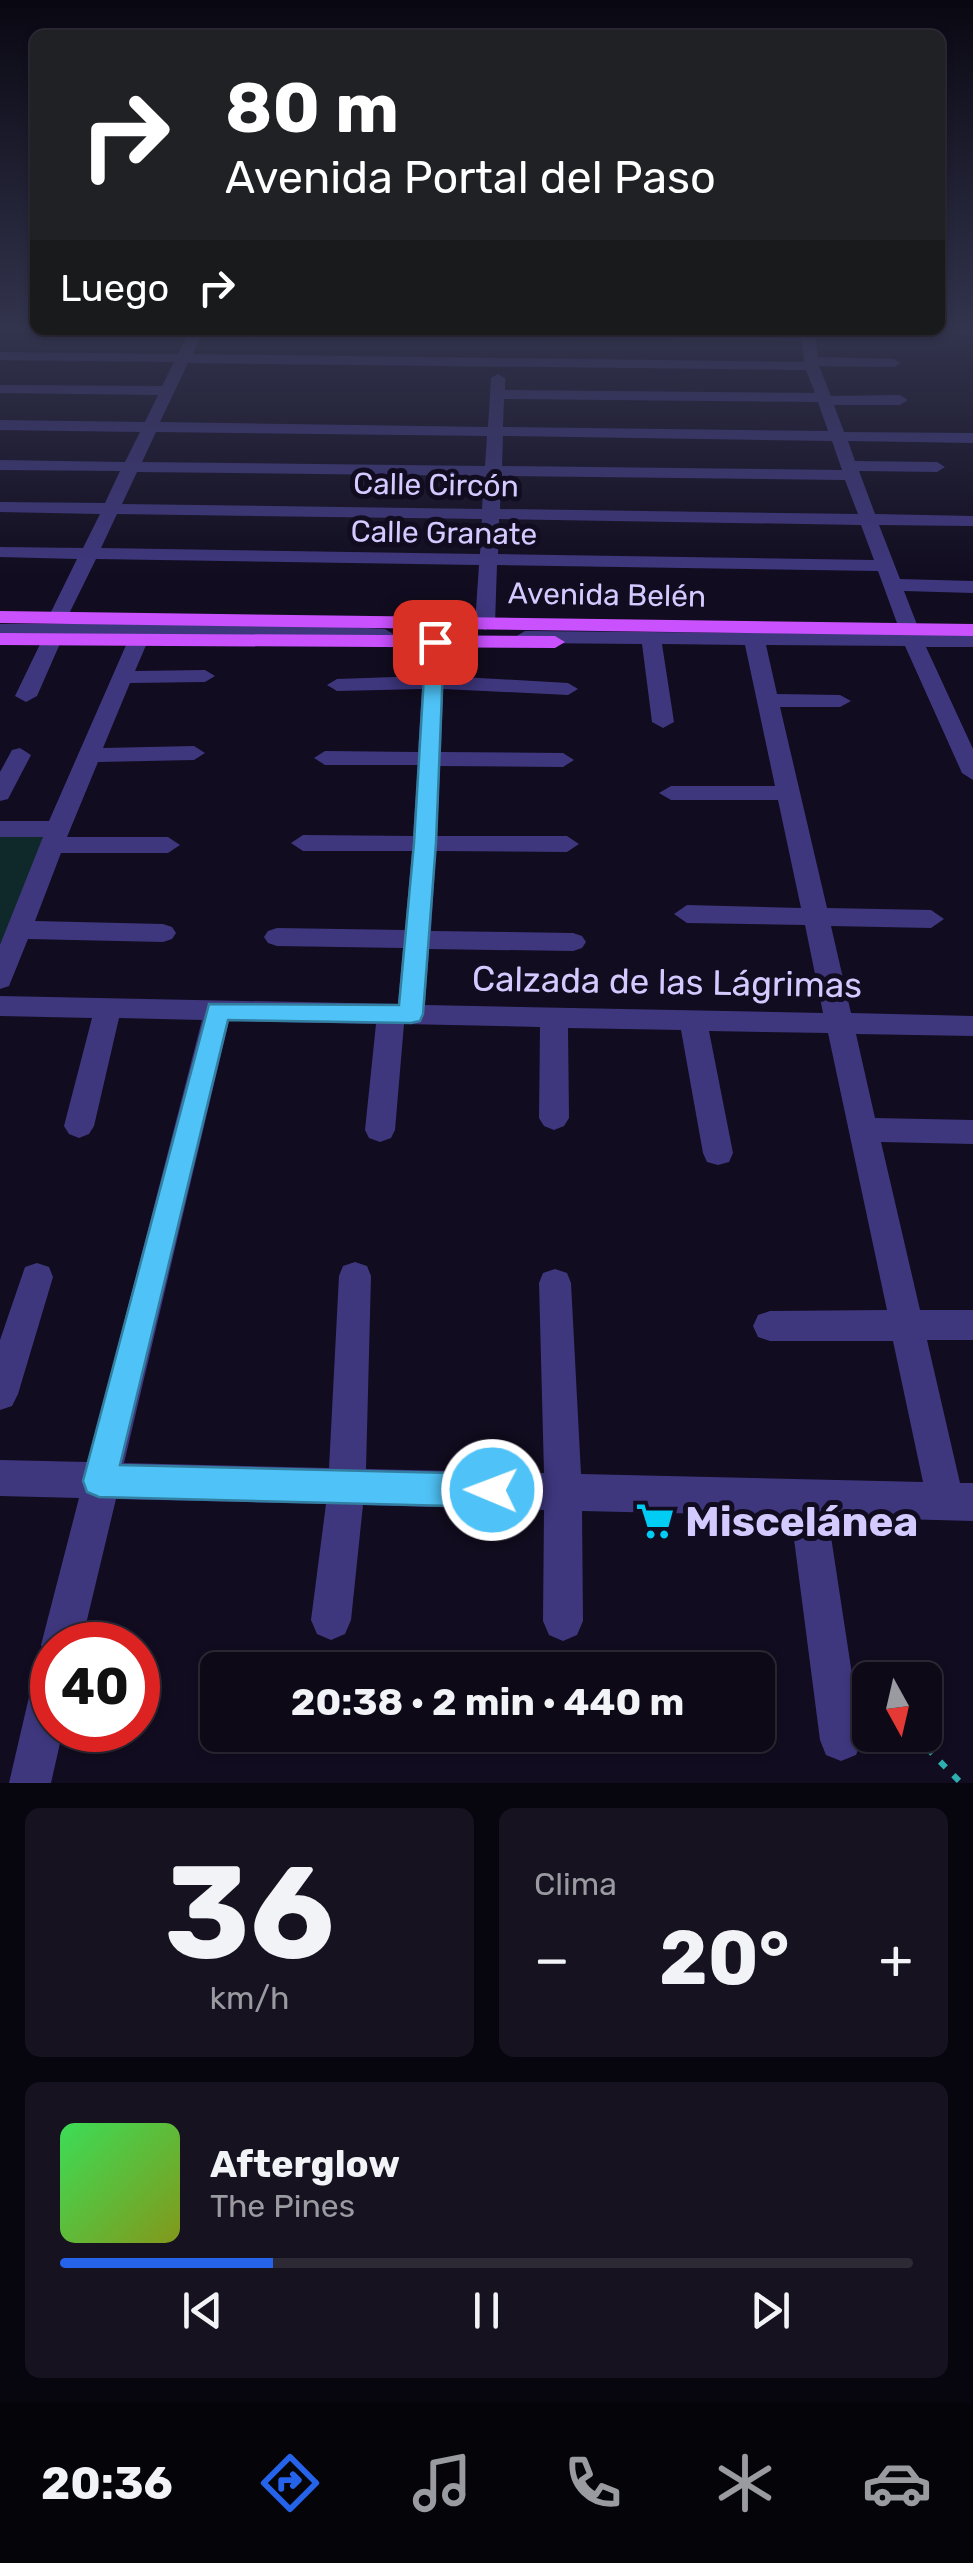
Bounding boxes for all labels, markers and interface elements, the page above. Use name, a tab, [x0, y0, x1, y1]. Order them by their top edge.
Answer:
text: 80 m	[225, 67, 399, 150]
icon: right	[60, 70, 190, 200]
text: Avenida Portal del Paso	[225, 151, 716, 204]
icon: right	[189, 260, 244, 315]
text: Luego	[60, 265, 169, 311]
street label: Calle Circón	[353, 466, 519, 504]
street label: Calle Granate	[350, 513, 538, 553]
street label: Avenida Belén	[508, 575, 706, 615]
pin	[393, 600, 478, 685]
icon: arrive	[408, 615, 463, 670]
street label: Calzada de las Lágrimas	[472, 958, 862, 1006]
position arrow	[440, 1438, 544, 1542]
place label: Miscelánea	[685, 1497, 918, 1547]
supermarket icon: Miscelánea	[634, 1500, 676, 1542]
speed limit sign: 40	[30, 1622, 160, 1752]
north arrow	[852, 1662, 942, 1752]
map controls	[852, 1662, 942, 1752]
text: 20:38 · 2 min · 440 m	[291, 1679, 684, 1725]
text: 36	[164, 1836, 335, 1991]
text: Clima	[534, 1865, 617, 1903]
text: 20°	[659, 1914, 790, 2003]
text: −	[534, 1927, 570, 1992]
text: +	[879, 1927, 913, 1992]
text: km/h	[210, 1979, 289, 2017]
text: Afterglow	[210, 2141, 400, 2187]
text: The Pines	[210, 2187, 355, 2225]
icon: previous	[175, 2283, 230, 2338]
icon: pause	[459, 2283, 514, 2338]
icon: next	[743, 2283, 798, 2338]
icon: directions	[255, 2448, 325, 2518]
icon: music	[407, 2448, 477, 2518]
icon: phone	[558, 2448, 628, 2518]
icon: climate	[710, 2448, 780, 2518]
icon: car	[862, 2448, 932, 2518]
text: 20:36	[41, 2457, 173, 2510]

